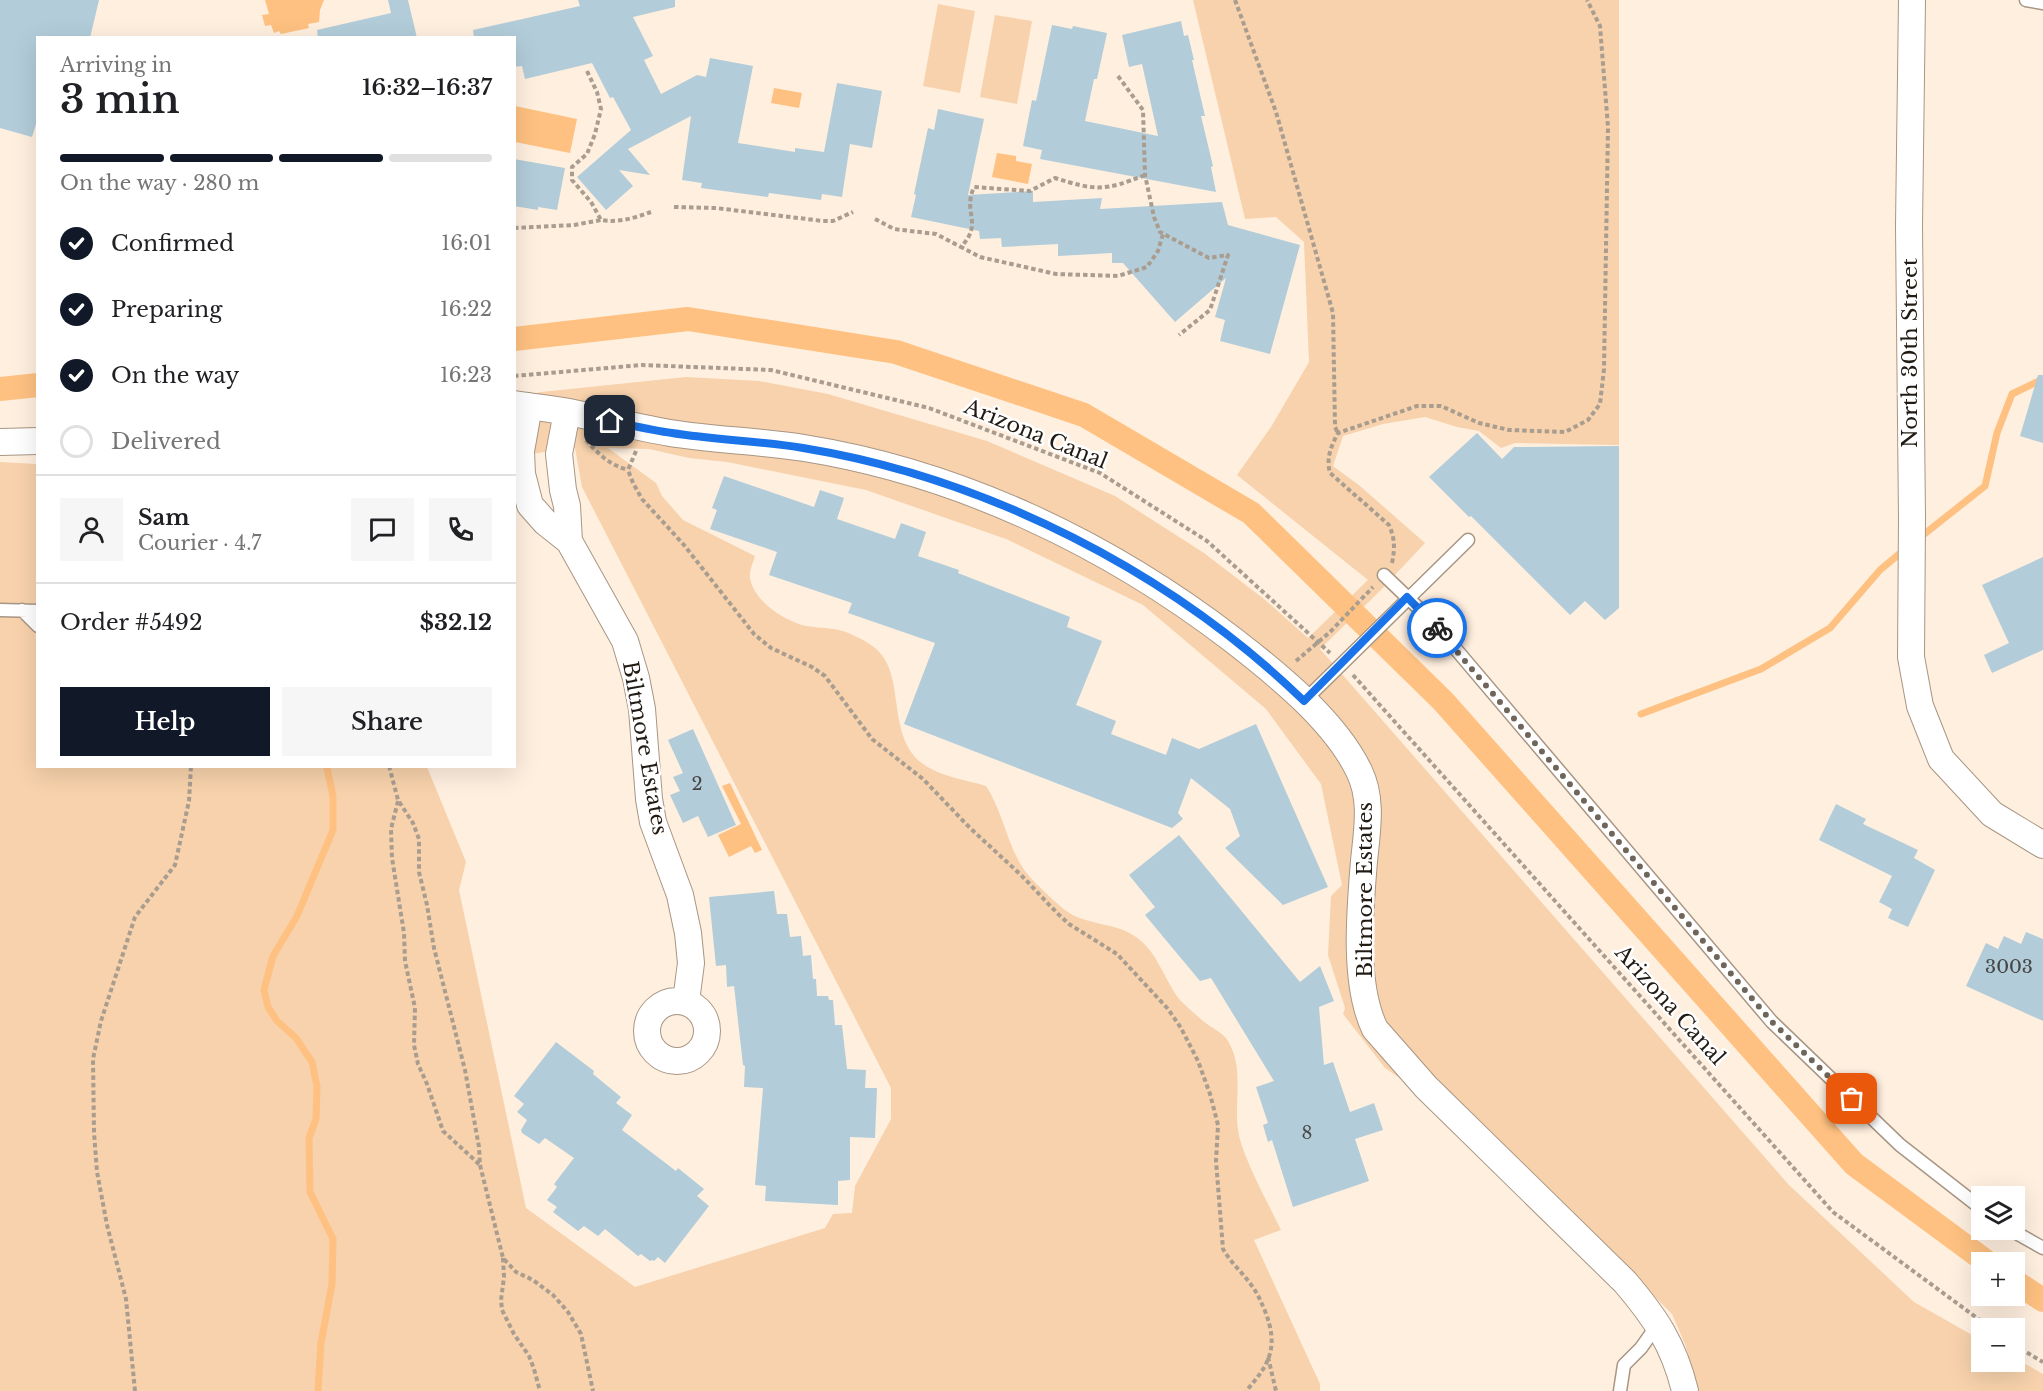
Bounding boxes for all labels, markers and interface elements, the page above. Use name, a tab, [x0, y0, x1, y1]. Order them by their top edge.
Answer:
text: Arriving in	[60, 53, 172, 77]
text: 16:32–16:37	[362, 74, 492, 101]
text: 3 min	[60, 75, 180, 124]
text: On the way · 280 m	[60, 171, 259, 195]
icon: check	[60, 227, 93, 260]
text: Confirmed	[111, 230, 234, 257]
text: 16:01	[441, 231, 492, 255]
street label: North 30th Street	[1897, 258, 1923, 448]
icon: check	[60, 293, 93, 326]
text: Preparing	[111, 296, 222, 323]
text: 16:22	[440, 297, 492, 321]
icon: check	[60, 359, 93, 392]
text: On the way	[111, 362, 239, 389]
text: 16:23	[440, 363, 492, 387]
street label: Arizona Canal	[960, 393, 1112, 475]
pin	[584, 395, 635, 446]
icon: home	[593, 404, 626, 437]
text: Delivered	[111, 428, 221, 455]
button: person	[60, 498, 123, 561]
button: chat	[351, 498, 414, 561]
button: phone	[429, 498, 492, 561]
text: Sam	[138, 504, 190, 531]
text: Courier · 4.7	[138, 531, 261, 555]
courier	[1407, 598, 1467, 658]
text: Order #5492	[60, 609, 203, 636]
text: $32.12	[420, 609, 492, 636]
icon: bike	[1421, 612, 1454, 645]
street label: Biltmore Estates	[617, 659, 673, 837]
button: Help	[60, 687, 270, 756]
button: Share	[282, 687, 492, 756]
house number: 2	[691, 773, 703, 795]
street label: Biltmore Estates	[1352, 802, 1378, 978]
street label: Arizona Canal	[1609, 939, 1731, 1070]
house number: 3003	[1985, 956, 2033, 978]
pin	[1826, 1073, 1877, 1124]
icon: bag	[1835, 1082, 1868, 1115]
house number: 8	[1302, 1122, 1312, 1144]
map controls	[1971, 1186, 2025, 1372]
button: layers	[1971, 1186, 2025, 1240]
button: +	[1971, 1252, 2025, 1306]
button: −	[1971, 1318, 2025, 1372]

